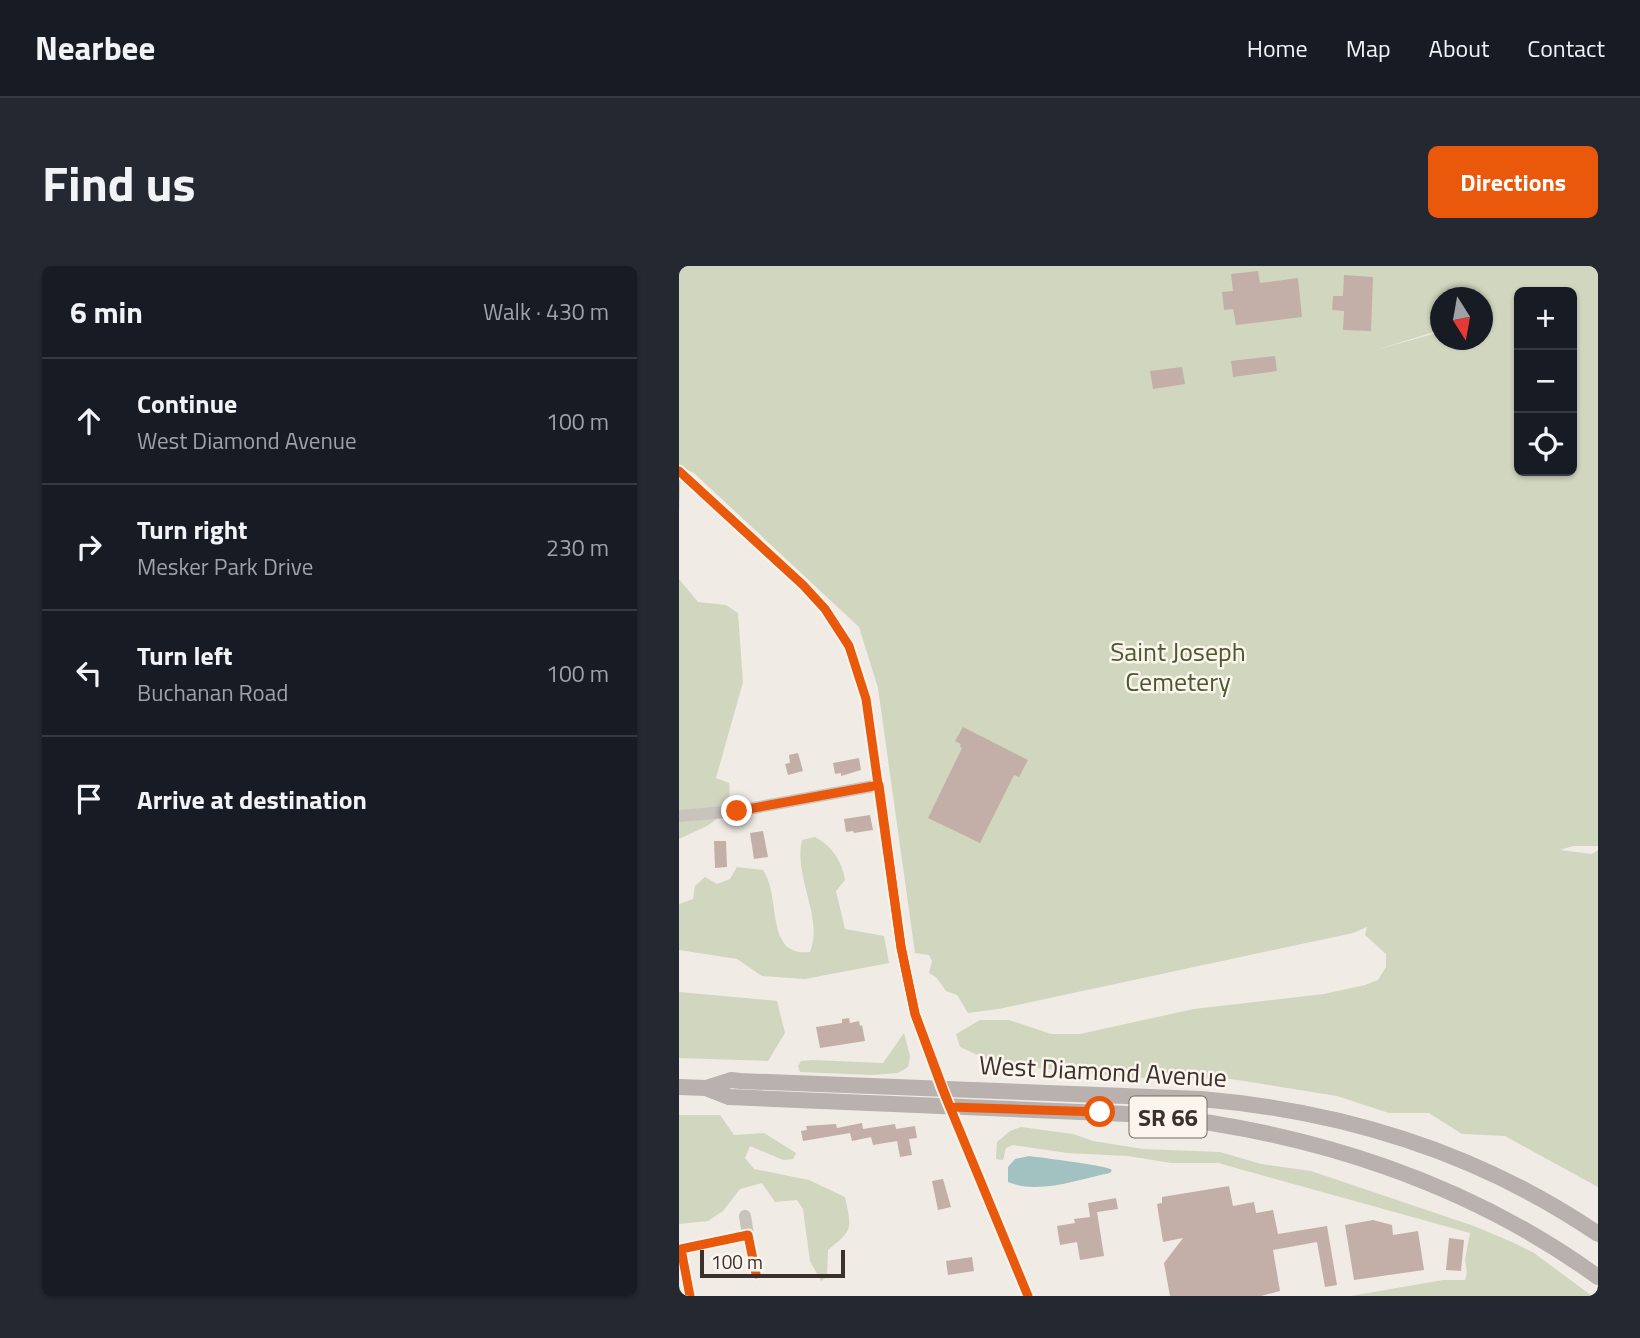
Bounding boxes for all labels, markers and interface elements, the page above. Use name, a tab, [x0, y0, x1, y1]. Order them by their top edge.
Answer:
text: Nearbee	[35, 23, 155, 73]
text: Home	[1247, 30, 1308, 66]
text: Map	[1346, 30, 1391, 66]
text: About	[1429, 30, 1489, 66]
text: Contact	[1527, 30, 1605, 66]
text: Find us	[42, 145, 196, 220]
button: Directions	[1428, 146, 1598, 218]
north arrow	[1430, 287, 1493, 350]
map controls	[1514, 287, 1577, 476]
button: +	[1514, 287, 1577, 350]
text: 6 min	[70, 289, 143, 335]
text: Walk · 430 m	[483, 294, 609, 329]
button: −	[1514, 350, 1577, 413]
text: Continue	[137, 384, 237, 423]
icon: ahead	[70, 402, 108, 440]
text: 100 m	[546, 404, 609, 439]
button: locate	[1514, 413, 1577, 476]
text: West Diamond Avenue	[137, 423, 357, 458]
text: Turn right	[137, 510, 248, 549]
icon: right	[70, 528, 108, 566]
text: 230 m	[546, 530, 609, 565]
text: Mesker Park Drive	[137, 549, 313, 584]
park label: Saint Joseph Cemetery	[1110, 632, 1246, 701]
text: Turn left	[137, 636, 232, 675]
icon: left	[70, 654, 108, 692]
text: 100 m	[546, 656, 609, 691]
text: Buchanan Road	[137, 675, 288, 710]
icon: arrive	[70, 780, 108, 818]
text: Arrive at destination	[137, 780, 367, 819]
route end	[721, 795, 752, 826]
street label: West Diamond Avenue	[978, 1045, 1228, 1097]
route start	[1084, 1096, 1115, 1127]
road number: SR 66	[1129, 1096, 1207, 1138]
scale bar	[700, 1247, 845, 1279]
text: 100 m	[711, 1247, 763, 1276]

